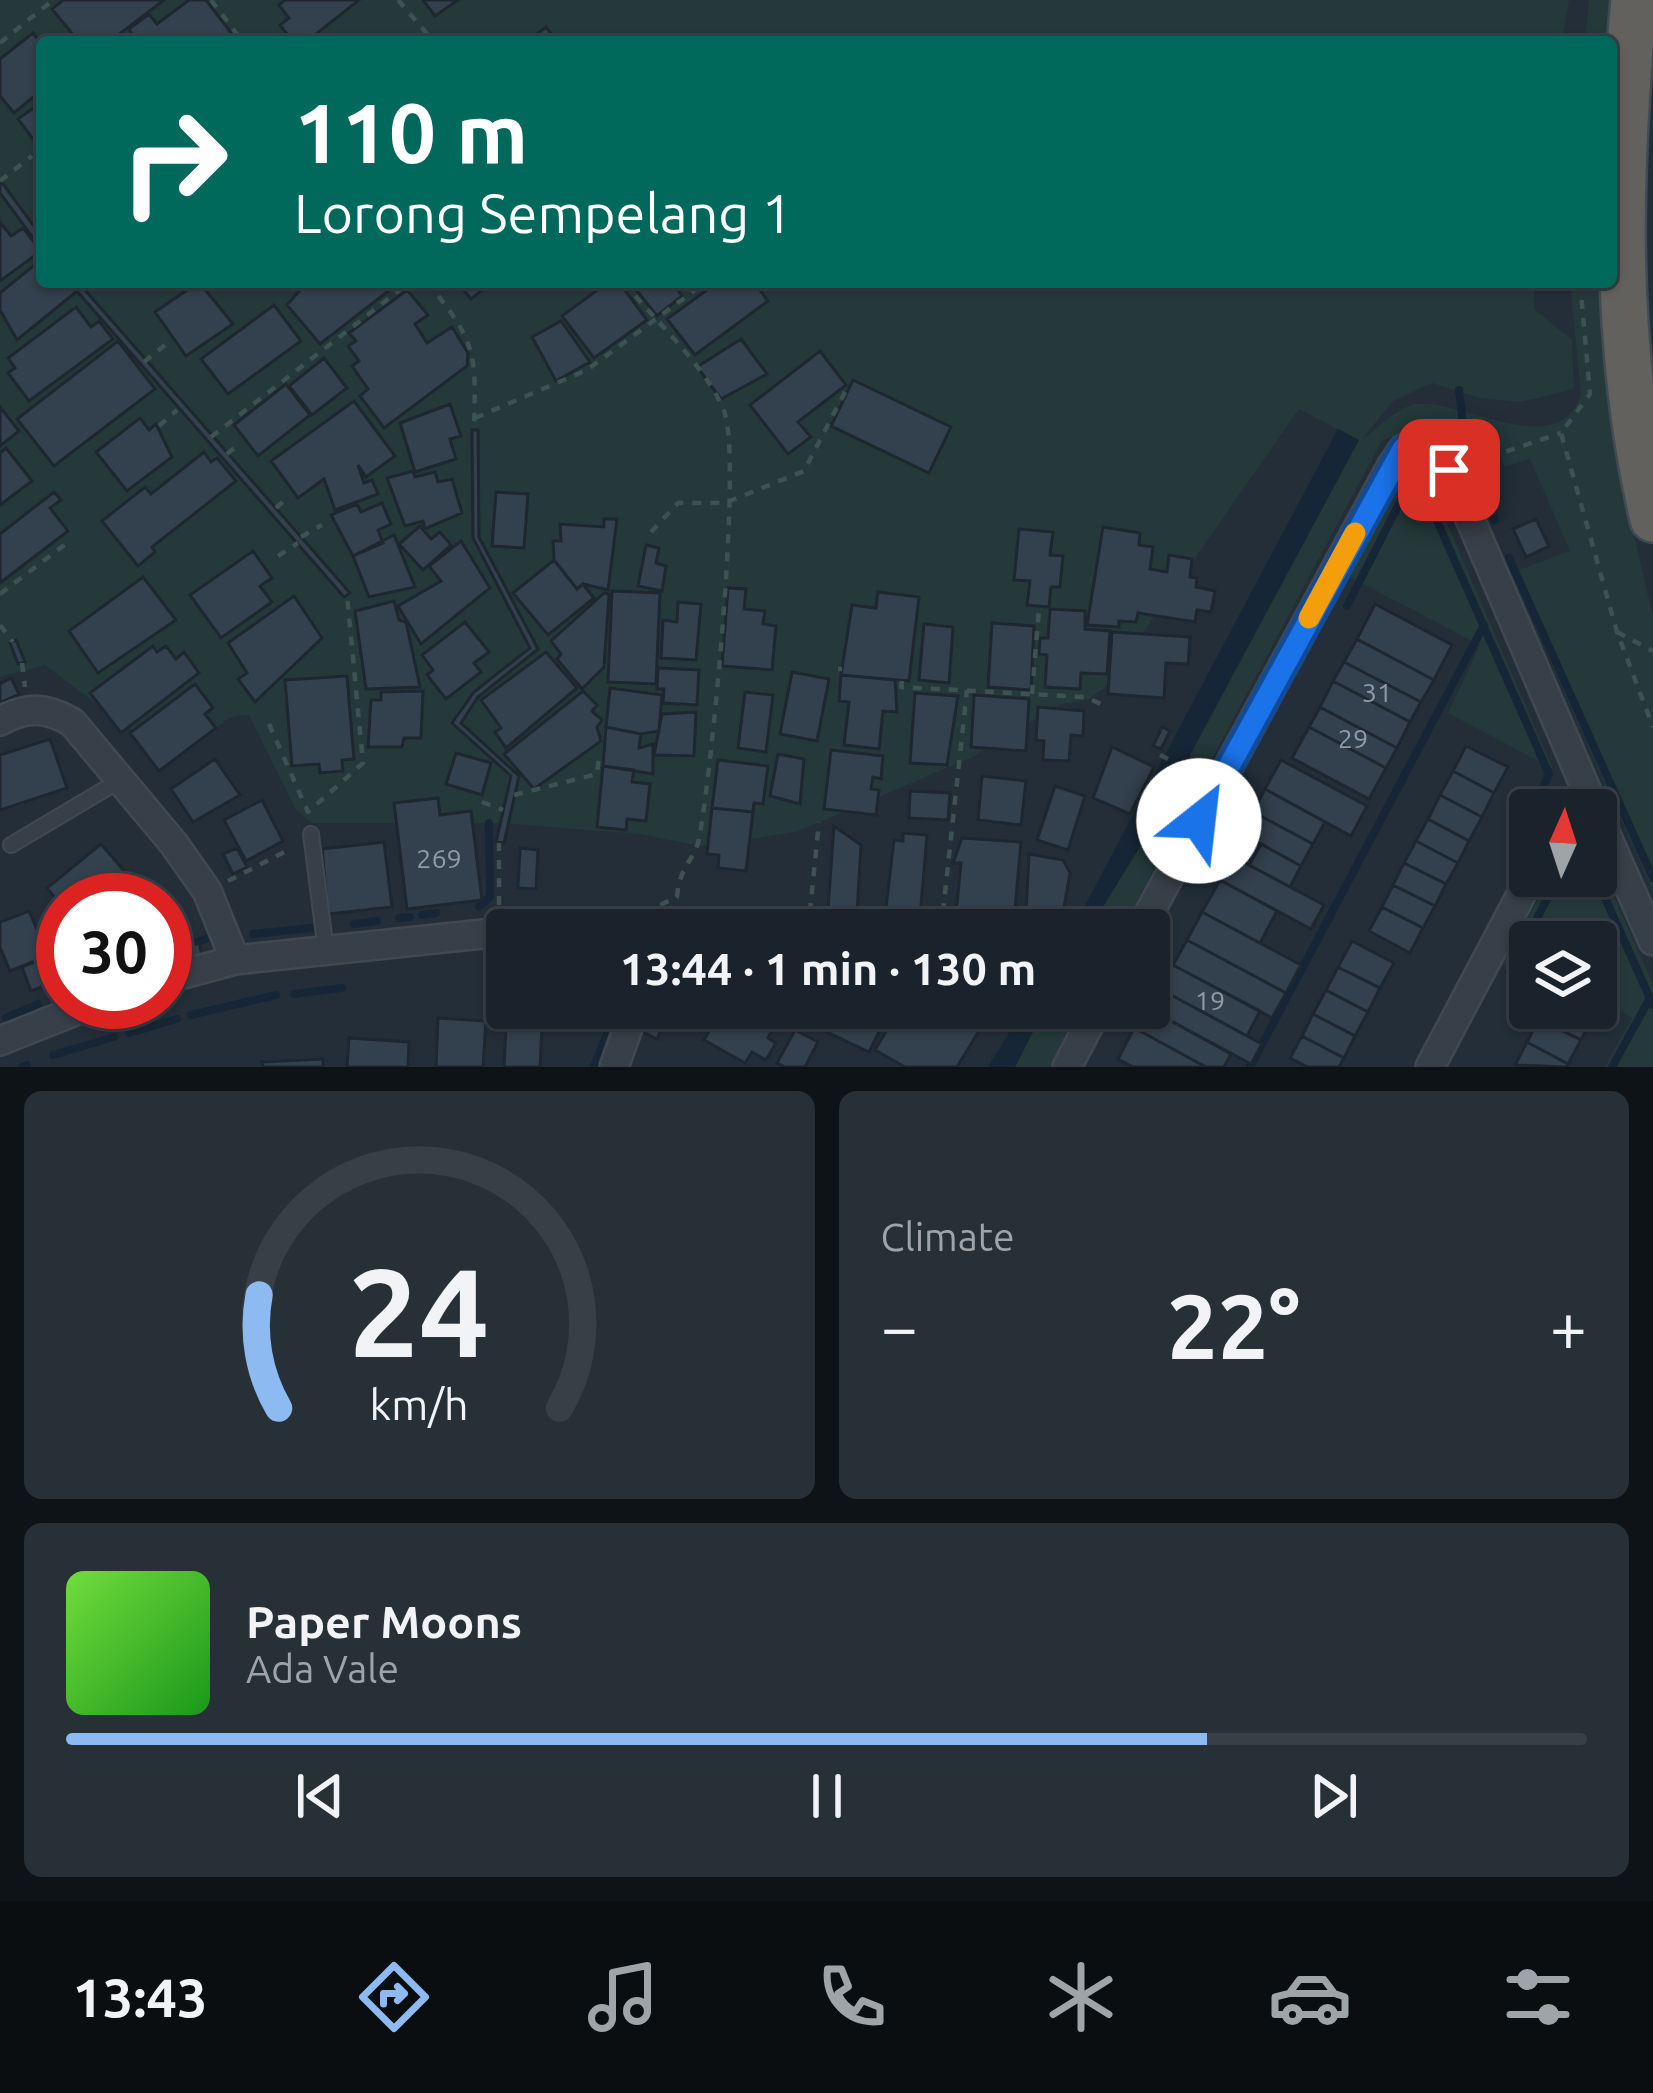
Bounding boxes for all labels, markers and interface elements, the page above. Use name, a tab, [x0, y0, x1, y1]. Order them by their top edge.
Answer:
icon: right	[96, 84, 252, 240]
text: 110 m	[294, 85, 528, 179]
text: Lorong Sempelang 1	[294, 183, 792, 243]
pin	[1398, 419, 1500, 521]
icon: arrive	[1416, 437, 1482, 503]
house number: 31	[1362, 677, 1392, 707]
house number: 29	[1338, 723, 1368, 753]
position arrow	[1136, 758, 1262, 884]
north arrow	[1509, 789, 1617, 897]
map controls	[1509, 789, 1617, 1029]
house number: 269	[416, 843, 462, 873]
speed limit sign: 30	[36, 873, 192, 1029]
button: layers	[1509, 921, 1617, 1029]
text: 13:44 · 1 min · 130 m	[620, 943, 1036, 994]
house number: 19	[1195, 985, 1225, 1015]
text: Climate	[881, 1215, 1015, 1258]
text: 24	[349, 1241, 490, 1381]
text: 22°	[1167, 1275, 1300, 1376]
text: −	[881, 1289, 918, 1363]
text: +	[1550, 1289, 1587, 1363]
text: km/h	[370, 1380, 469, 1428]
text: Paper Moons	[246, 1596, 522, 1647]
text: Ada Vale	[246, 1647, 399, 1690]
icon: previous	[287, 1763, 353, 1829]
icon: pause	[794, 1763, 860, 1829]
icon: next	[1301, 1763, 1367, 1829]
icon: directions	[352, 1955, 436, 2039]
icon: music	[581, 1955, 665, 2039]
icon: phone	[810, 1955, 894, 2039]
icon: climate	[1039, 1955, 1123, 2039]
icon: car	[1268, 1955, 1352, 2039]
icon: filters	[1496, 1955, 1580, 2039]
text: 13:43	[72, 1967, 208, 2027]

